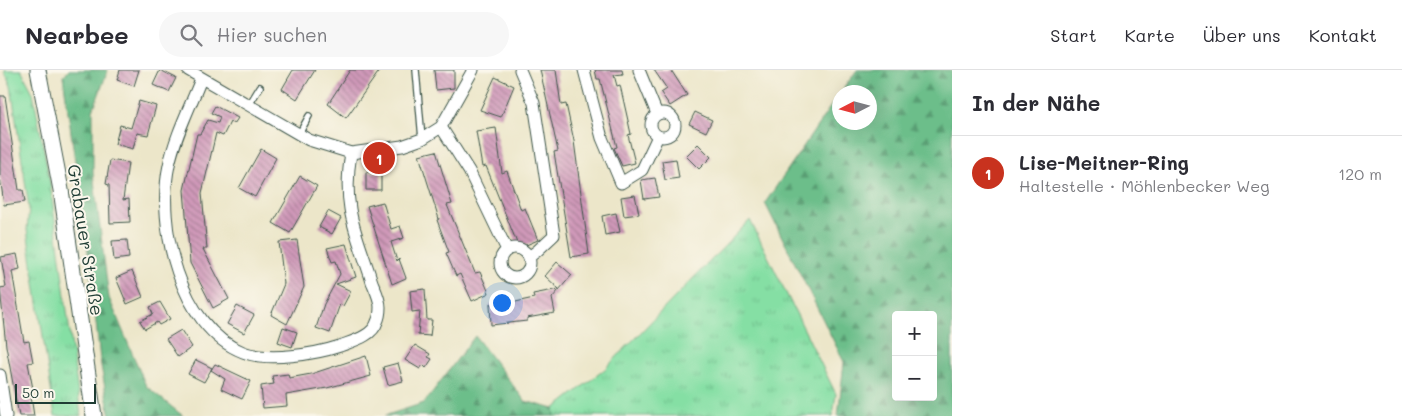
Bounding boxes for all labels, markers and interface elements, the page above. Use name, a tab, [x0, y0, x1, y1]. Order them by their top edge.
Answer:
search box	[159, 12, 509, 57]
text: Nearbee	[25, 19, 129, 50]
icon: search	[177, 21, 205, 49]
text: Hier suchen	[217, 22, 327, 47]
text: Start	[1050, 23, 1097, 47]
text: Karte	[1125, 23, 1175, 47]
text: Über uns	[1203, 23, 1281, 47]
text: Kontakt	[1309, 23, 1377, 47]
north arrow	[832, 85, 877, 130]
text: In der Nähe	[972, 89, 1100, 116]
pin: 1	[363, 139, 395, 177]
text: Lise-Meitner-Ring	[1019, 150, 1189, 175]
street label: Grabauer Straße	[62, 163, 110, 317]
text: 1	[984, 163, 992, 184]
text: 120 m	[1338, 163, 1382, 184]
text: Haltestelle · Möhlenbecker Weg	[1019, 175, 1270, 196]
your location	[489, 290, 515, 316]
map controls	[892, 311, 937, 401]
button: +	[892, 311, 937, 356]
button: −	[892, 356, 937, 401]
scale bar	[15, 381, 96, 404]
text: 50 m	[22, 383, 54, 402]

